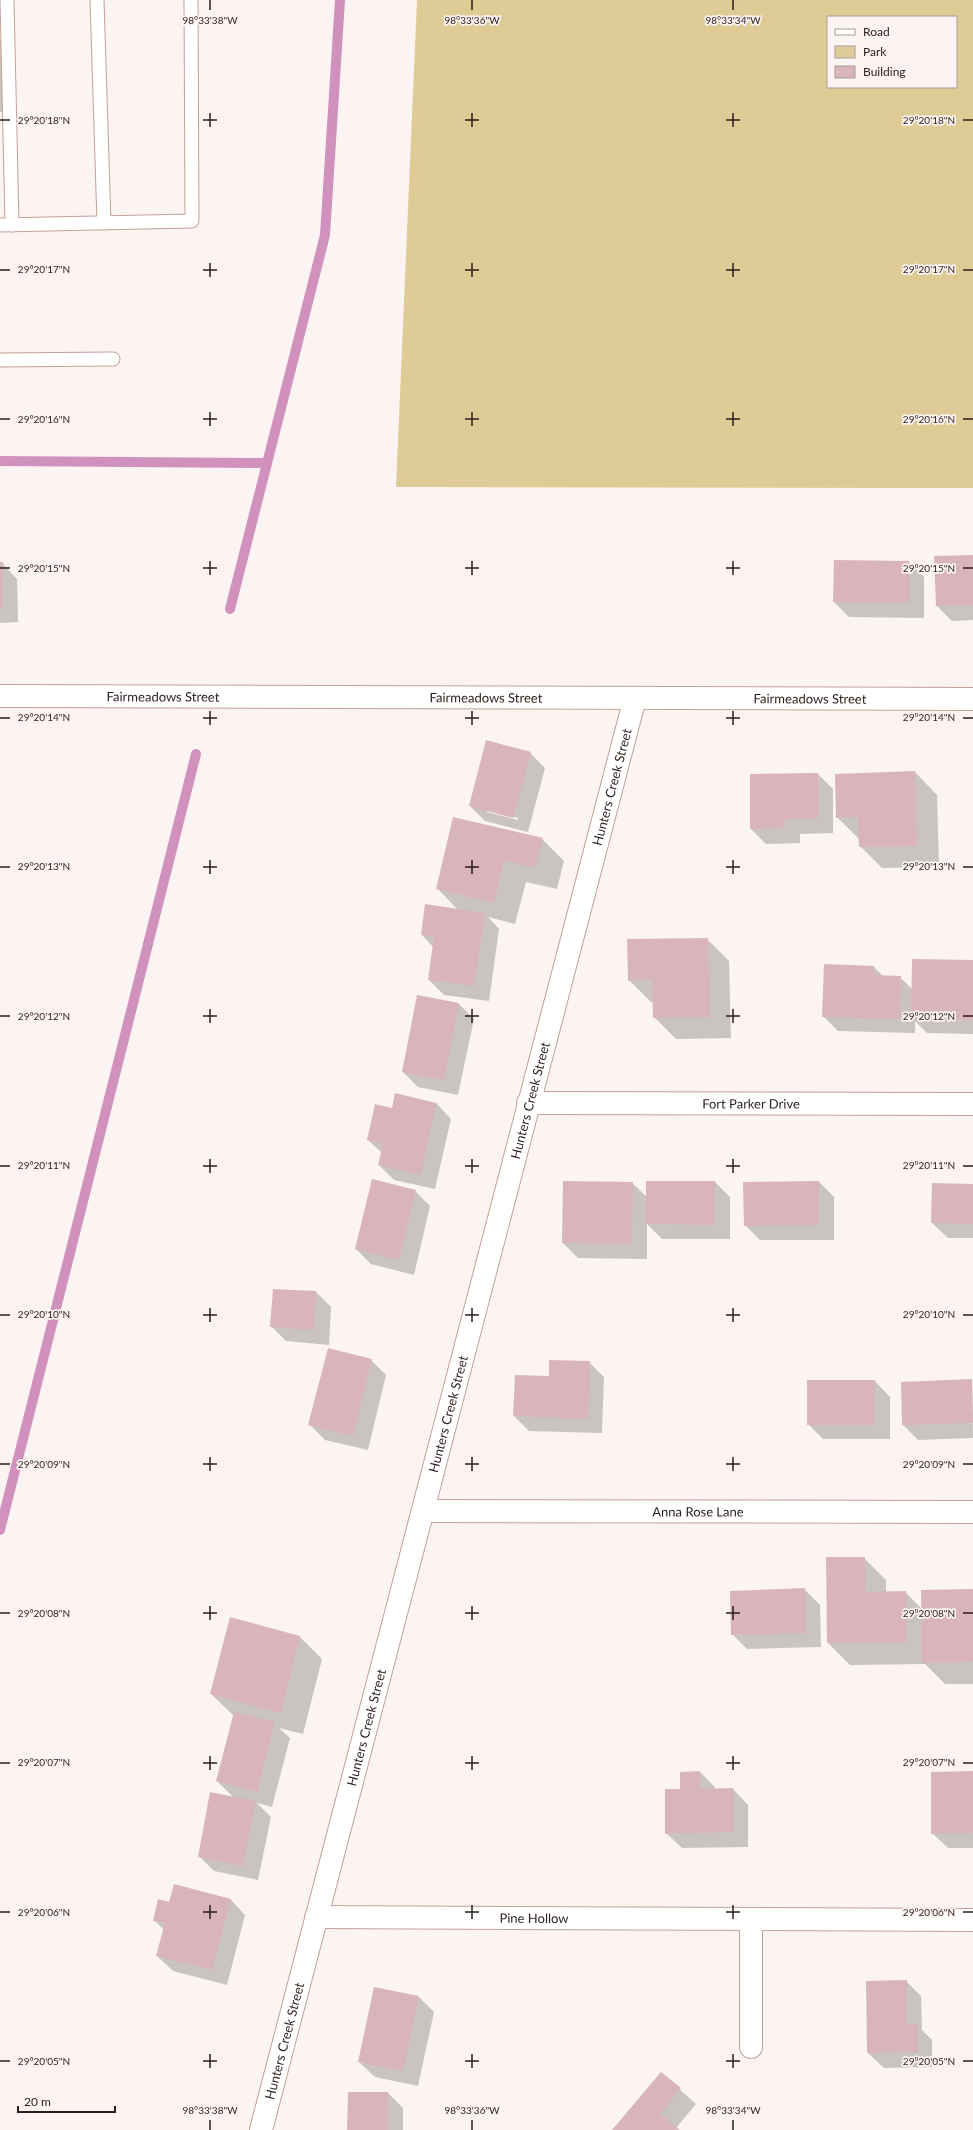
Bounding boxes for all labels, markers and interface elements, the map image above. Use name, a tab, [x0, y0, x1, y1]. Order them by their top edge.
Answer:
text: 98°33'38"W	[182, 14, 238, 26]
text: 98°33'36"W	[444, 14, 500, 26]
text: 98°33'34"W	[705, 14, 761, 26]
legend	[827, 16, 957, 88]
text: Road	[863, 24, 890, 39]
text: Park	[863, 44, 887, 59]
text: Building	[863, 64, 906, 79]
text: 29°20'18"N	[18, 114, 70, 126]
text: 29°20'18"N	[903, 114, 955, 126]
text: 29°20'17"N	[18, 263, 70, 275]
text: 29°20'17"N	[903, 263, 955, 275]
text: 29°20'16"N	[18, 413, 70, 425]
text: 29°20'16"N	[903, 413, 955, 425]
text: 29°20'15"N	[18, 562, 70, 574]
text: 29°20'15"N	[903, 562, 955, 574]
street label: Fairmeadows Street	[107, 688, 220, 705]
street label: Fairmeadows Street	[430, 689, 543, 706]
street label: Fairmeadows Street	[754, 690, 867, 707]
text: 29°20'14"N	[18, 711, 70, 723]
text: 29°20'14"N	[903, 711, 955, 723]
street label: Hunters Creek Street	[589, 726, 635, 847]
text: 29°20'13"N	[18, 860, 70, 872]
text: 29°20'13"N	[903, 860, 955, 872]
text: 29°20'12"N	[18, 1010, 70, 1022]
text: 29°20'12"N	[903, 1010, 955, 1022]
street label: Hunters Creek Street	[507, 1040, 553, 1161]
street label: Fort Parker Drive	[702, 1095, 800, 1112]
text: 29°20'11"N	[18, 1159, 70, 1171]
text: 29°20'11"N	[903, 1159, 955, 1171]
text: 29°20'10"N	[18, 1308, 70, 1320]
text: 29°20'10"N	[903, 1308, 955, 1320]
street label: Hunters Creek Street	[425, 1353, 471, 1474]
text: 29°20'09"N	[18, 1458, 70, 1470]
text: 29°20'09"N	[903, 1458, 955, 1470]
street label: Anna Rose Lane	[652, 1503, 744, 1520]
text: 29°20'08"N	[18, 1607, 70, 1619]
text: 29°20'08"N	[903, 1607, 955, 1619]
street label: Hunters Creek Street	[343, 1667, 389, 1788]
text: 29°20'07"N	[18, 1756, 70, 1768]
text: 29°20'07"N	[903, 1756, 955, 1768]
text: 29°20'06"N	[18, 1906, 70, 1918]
text: 29°20'06"N	[903, 1906, 955, 1918]
street label: Pine Hollow	[499, 1910, 569, 1926]
street label: Hunters Creek Street	[261, 1980, 307, 2101]
text: 29°20'05"N	[18, 2055, 70, 2067]
text: 29°20'05"N	[903, 2055, 955, 2067]
scale bar	[18, 2088, 115, 2114]
text: 20 m	[24, 2094, 51, 2109]
text: 98°33'38"W	[182, 2104, 238, 2116]
text: 98°33'36"W	[444, 2104, 500, 2116]
text: 98°33'34"W	[705, 2104, 761, 2116]

